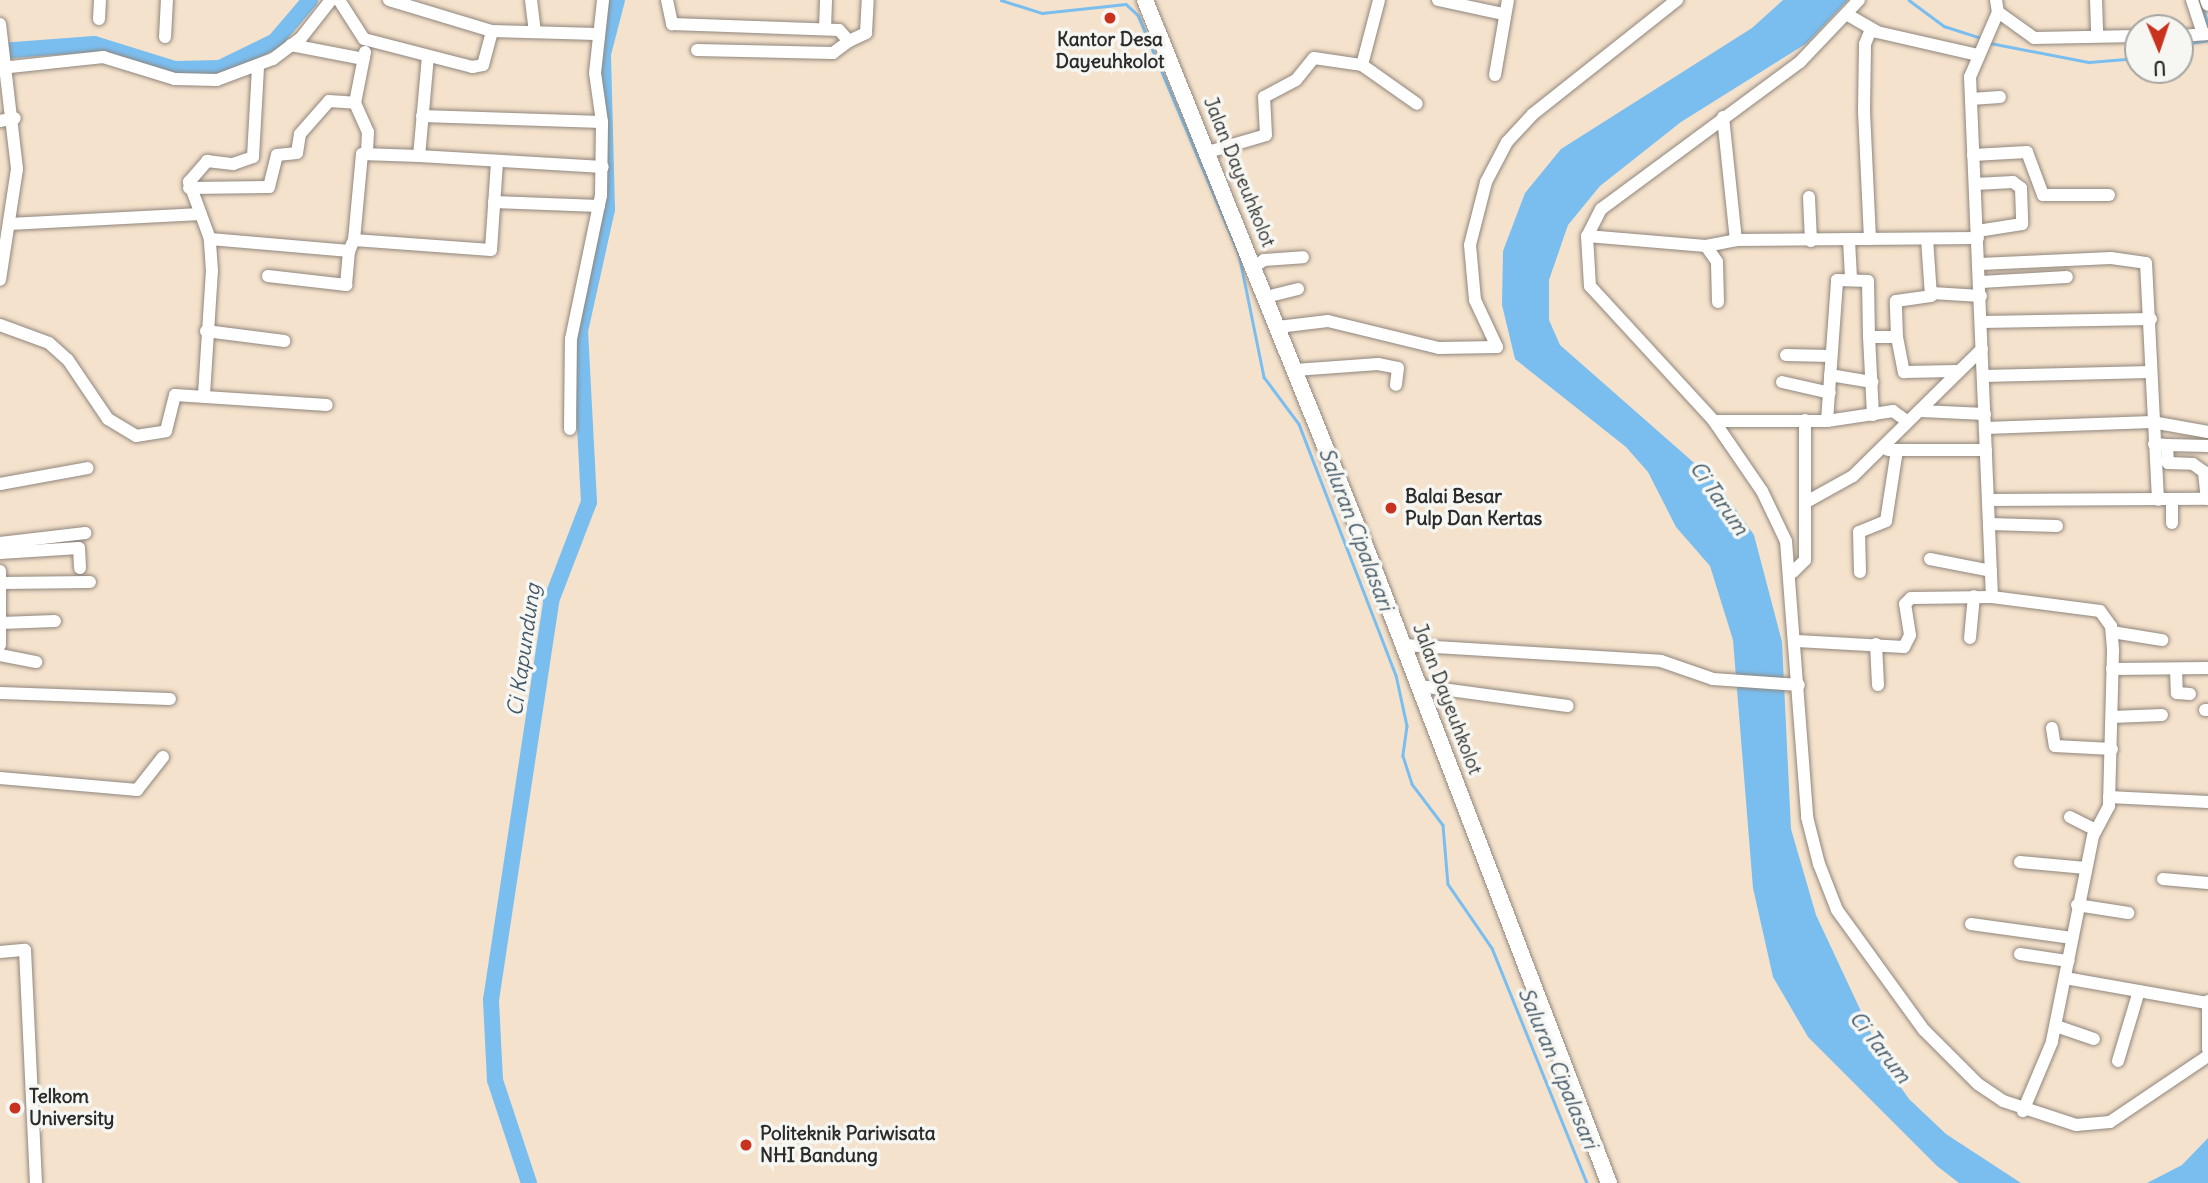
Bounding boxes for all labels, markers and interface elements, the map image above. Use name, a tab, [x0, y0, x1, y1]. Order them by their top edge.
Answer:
marker: Kantor Desa Dayeuhkolot	[1102, 10, 1118, 26]
north arrow	[2124, 14, 2194, 84]
place label: Kantor Desa Dayeuhkolot	[1056, 29, 1164, 73]
text: U	[2153, 56, 2167, 80]
street label: Jalan Dayeuhkolot	[1198, 94, 1280, 250]
water label: Saluran Cipalasari	[1313, 444, 1399, 614]
water label: Ci Tarum	[1684, 456, 1754, 540]
place label: Balai Besar Pulp Dan Kertas	[1405, 486, 1542, 530]
marker: Balai Besar Pulp Dan Kertas	[1383, 500, 1399, 516]
water label: Ci Kapundung	[502, 582, 546, 718]
street label: Jalan Dayeuhkolot	[1408, 620, 1486, 778]
water label: Saluran Cipalasari	[1513, 984, 1603, 1152]
water label: Ci Tarum	[1844, 1006, 1916, 1088]
place label: Telkom University	[29, 1086, 114, 1130]
marker: Telkom University	[7, 1100, 23, 1116]
place label: Politeknik Pariwisata NHI Bandung	[760, 1123, 936, 1167]
marker: Politeknik Pariwisata NHI Bandung	[738, 1137, 754, 1153]

